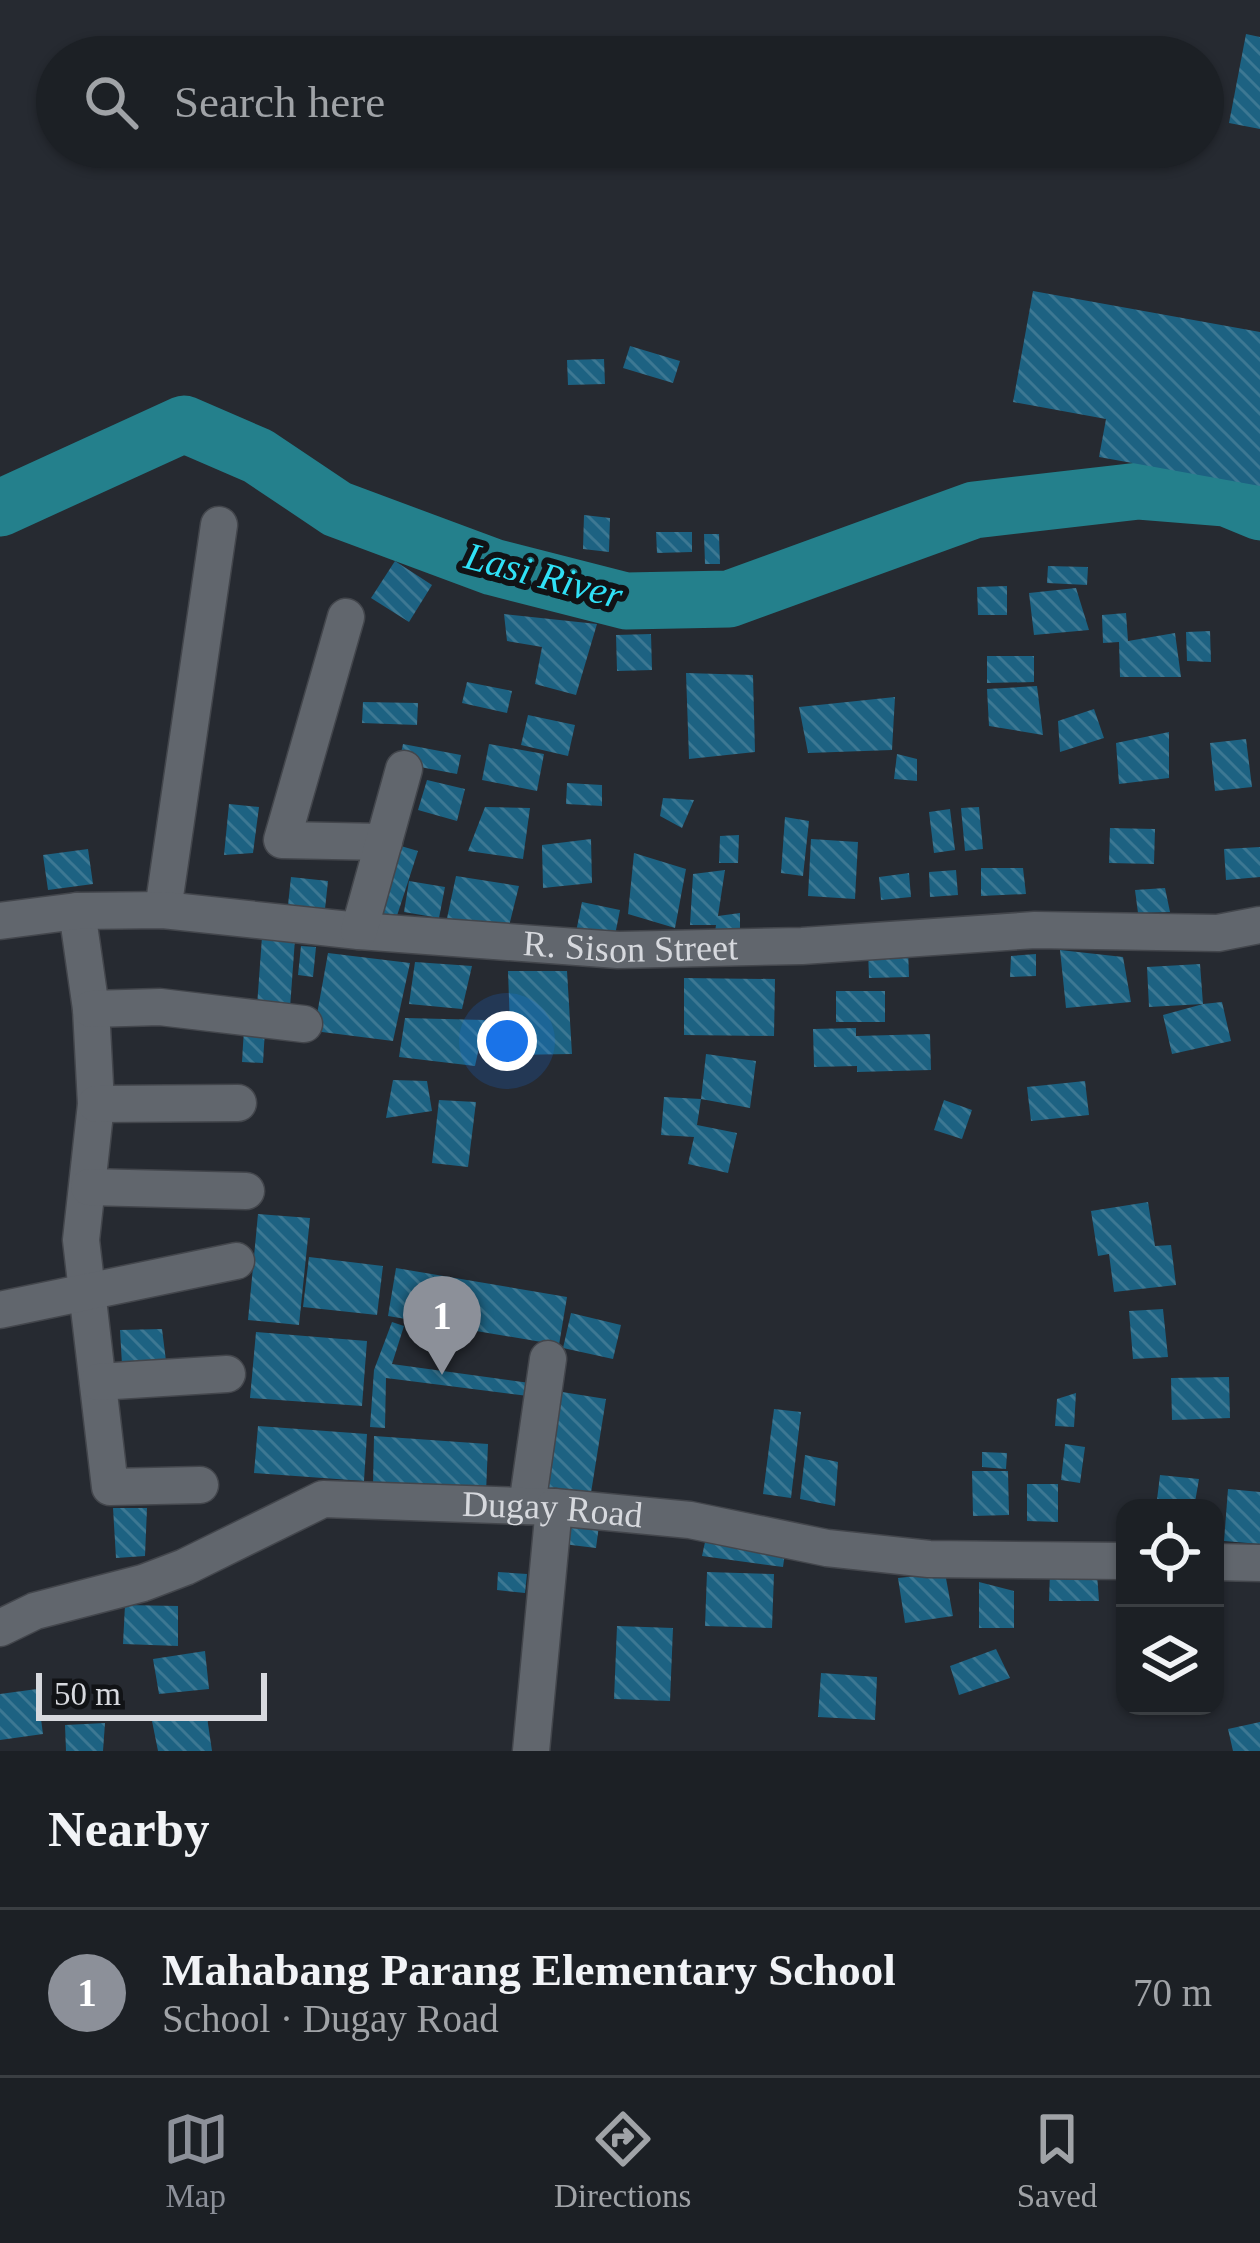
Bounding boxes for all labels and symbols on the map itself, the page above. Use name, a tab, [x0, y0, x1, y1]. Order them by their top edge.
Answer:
water label: Lasi River	[460, 533, 628, 617]
street label: R. Sison Street	[522, 923, 738, 970]
your location	[477, 1011, 537, 1071]
pin: 1	[403, 1276, 481, 1375]
street label: Dugay Road	[461, 1484, 645, 1535]
scale bar	[36, 1667, 267, 1720]

